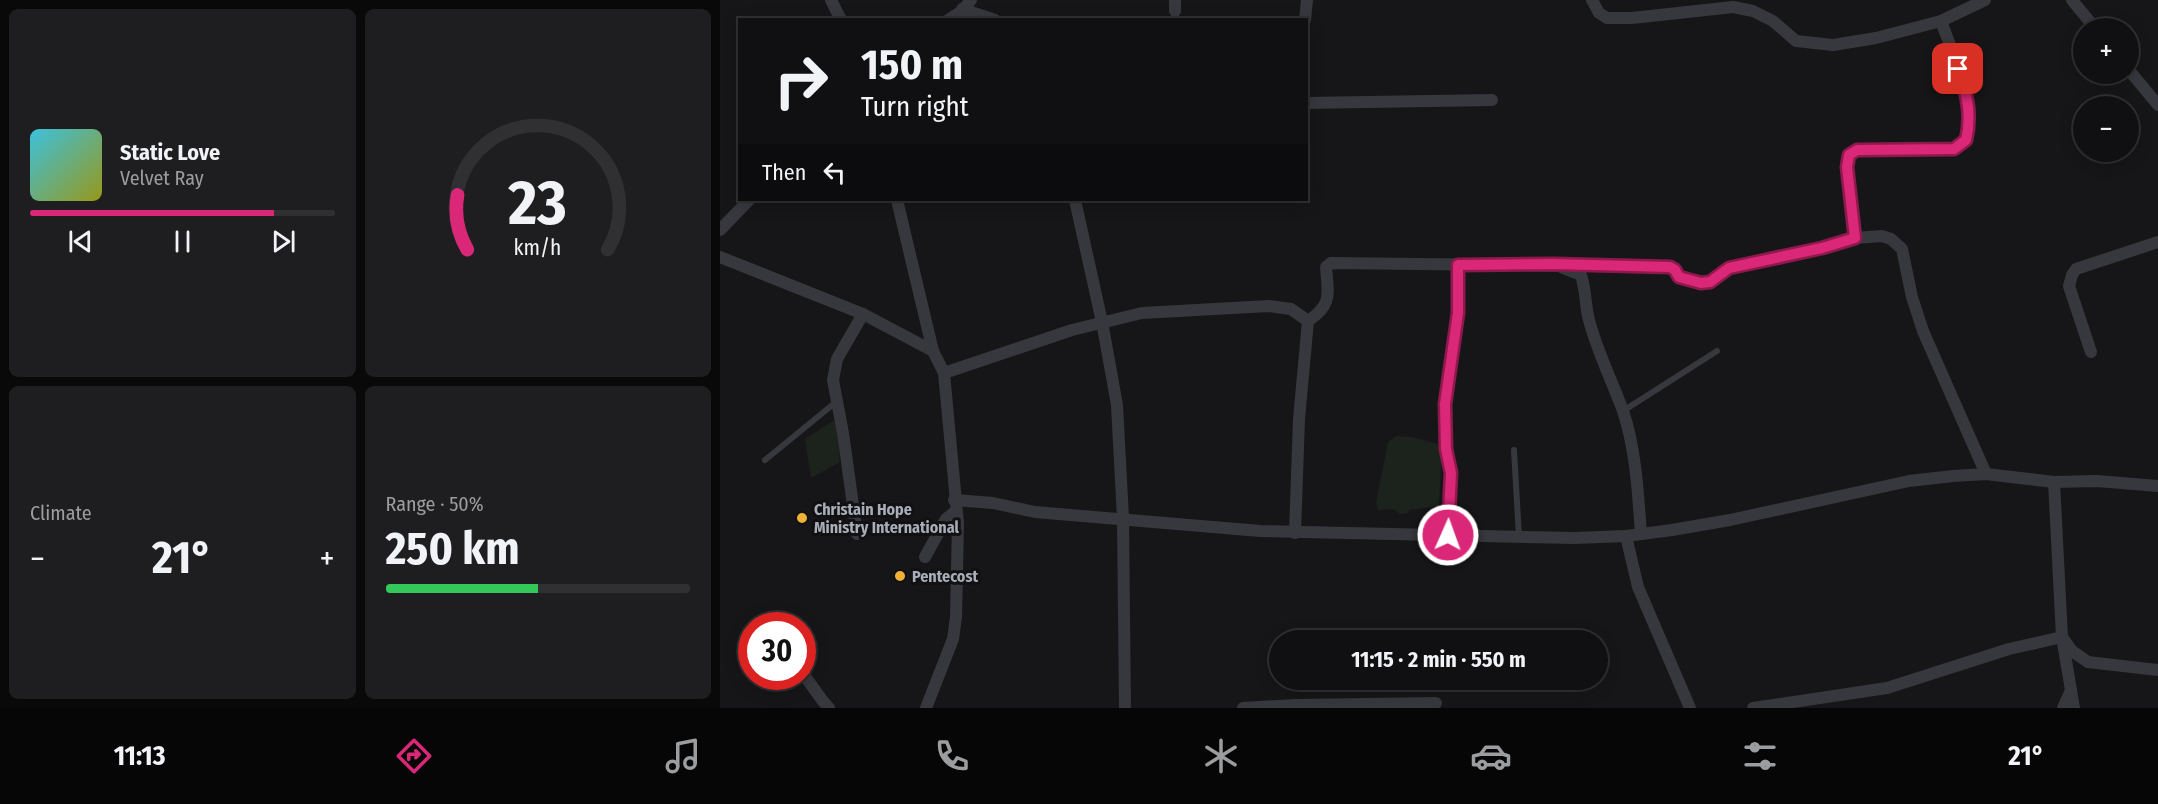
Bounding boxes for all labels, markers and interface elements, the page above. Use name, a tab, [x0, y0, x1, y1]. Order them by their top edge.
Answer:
map controls	[2073, 18, 2139, 162]
button: +	[2073, 18, 2139, 84]
text: 150 m	[861, 40, 963, 90]
icon: right	[762, 42, 840, 120]
pin	[1932, 43, 1983, 94]
icon: arrive	[1941, 52, 1974, 85]
text: Turn right	[861, 91, 969, 123]
button: −	[2073, 96, 2139, 162]
text: Static Love	[120, 139, 220, 166]
icon: left	[818, 156, 851, 189]
text: Then	[762, 159, 806, 186]
text: Velvet Ray	[120, 166, 204, 190]
text: 23	[508, 166, 567, 241]
icon: previous	[64, 225, 97, 258]
icon: pause	[166, 225, 199, 258]
icon: next	[267, 225, 300, 258]
text: km/h	[514, 236, 562, 262]
text: Range · 50%	[386, 492, 484, 516]
place label: Christain Hope Ministry International	[814, 500, 959, 537]
text: Climate	[30, 501, 92, 525]
position arrow	[1416, 503, 1480, 567]
marker: Christain Hope Ministry International	[795, 511, 809, 525]
text: 250 km	[386, 522, 520, 576]
text: 21°	[152, 531, 212, 585]
text: −	[30, 539, 45, 579]
text: +	[319, 539, 335, 579]
place label: Pentecost	[912, 567, 978, 586]
marker: Pentecost	[893, 569, 907, 583]
speed limit sign: 30	[738, 612, 816, 690]
text: 11:15 · 2 min · 550 m	[1351, 646, 1526, 673]
icon: directions	[393, 735, 435, 777]
icon: music	[662, 735, 704, 777]
icon: phone	[931, 735, 973, 777]
icon: climate	[1200, 735, 1242, 777]
icon: car	[1470, 735, 1512, 777]
icon: filters	[1739, 735, 1781, 777]
text: 11:13	[114, 740, 165, 772]
text: 21°	[2008, 740, 2044, 772]

